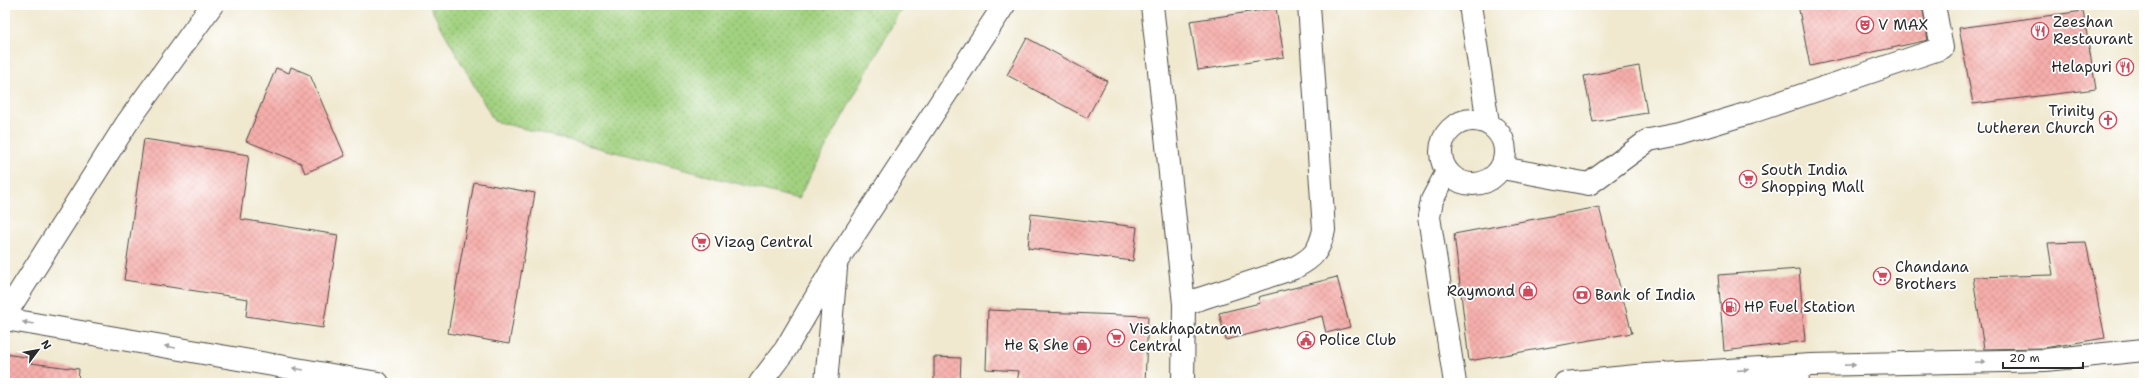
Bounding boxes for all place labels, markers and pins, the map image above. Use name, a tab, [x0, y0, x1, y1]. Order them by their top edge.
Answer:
place label: Zeeshan Restaurant	[2053, 12, 2133, 49]
theatre icon: V MAX	[1855, 15, 1875, 35]
place label: V MAX	[1878, 15, 1929, 35]
restaurant icon: Zeeshan Restaurant	[2030, 21, 2050, 41]
place label: Helapuri	[2051, 57, 2112, 77]
restaurant icon: Helapuri	[2115, 57, 2135, 77]
place label: Trinity Lutheren Church	[1977, 101, 2095, 138]
church icon: Trinity Lutheren Church	[2098, 110, 2118, 130]
place label: South India Shopping Mall	[1761, 160, 1865, 197]
supermarket icon: South India Shopping Mall	[1738, 169, 1758, 189]
supermarket icon: Vizag Central	[691, 232, 711, 252]
place label: Vizag Central	[714, 232, 813, 252]
place label: Chandana Brothers	[1895, 257, 1970, 294]
supermarket icon: Chandana Brothers	[1872, 266, 1892, 286]
place label: Raymond	[1447, 281, 1515, 301]
shop icon: Raymond	[1518, 281, 1538, 301]
bank icon: Bank of India	[1572, 285, 1592, 305]
place label: Bank of India	[1595, 285, 1696, 305]
fuel station icon: HP Fuel Station	[1721, 297, 1741, 317]
place label: HP Fuel Station	[1744, 297, 1855, 317]
place label: Visakhapatnam Central	[1129, 319, 1242, 356]
supermarket icon: Visakhapatnam Central	[1106, 328, 1126, 348]
public building icon: Police Club	[1296, 330, 1316, 350]
place label: Police Club	[1319, 330, 1396, 350]
place label: He & She	[1004, 335, 1069, 355]
shop icon: He & She	[1072, 335, 1092, 355]

